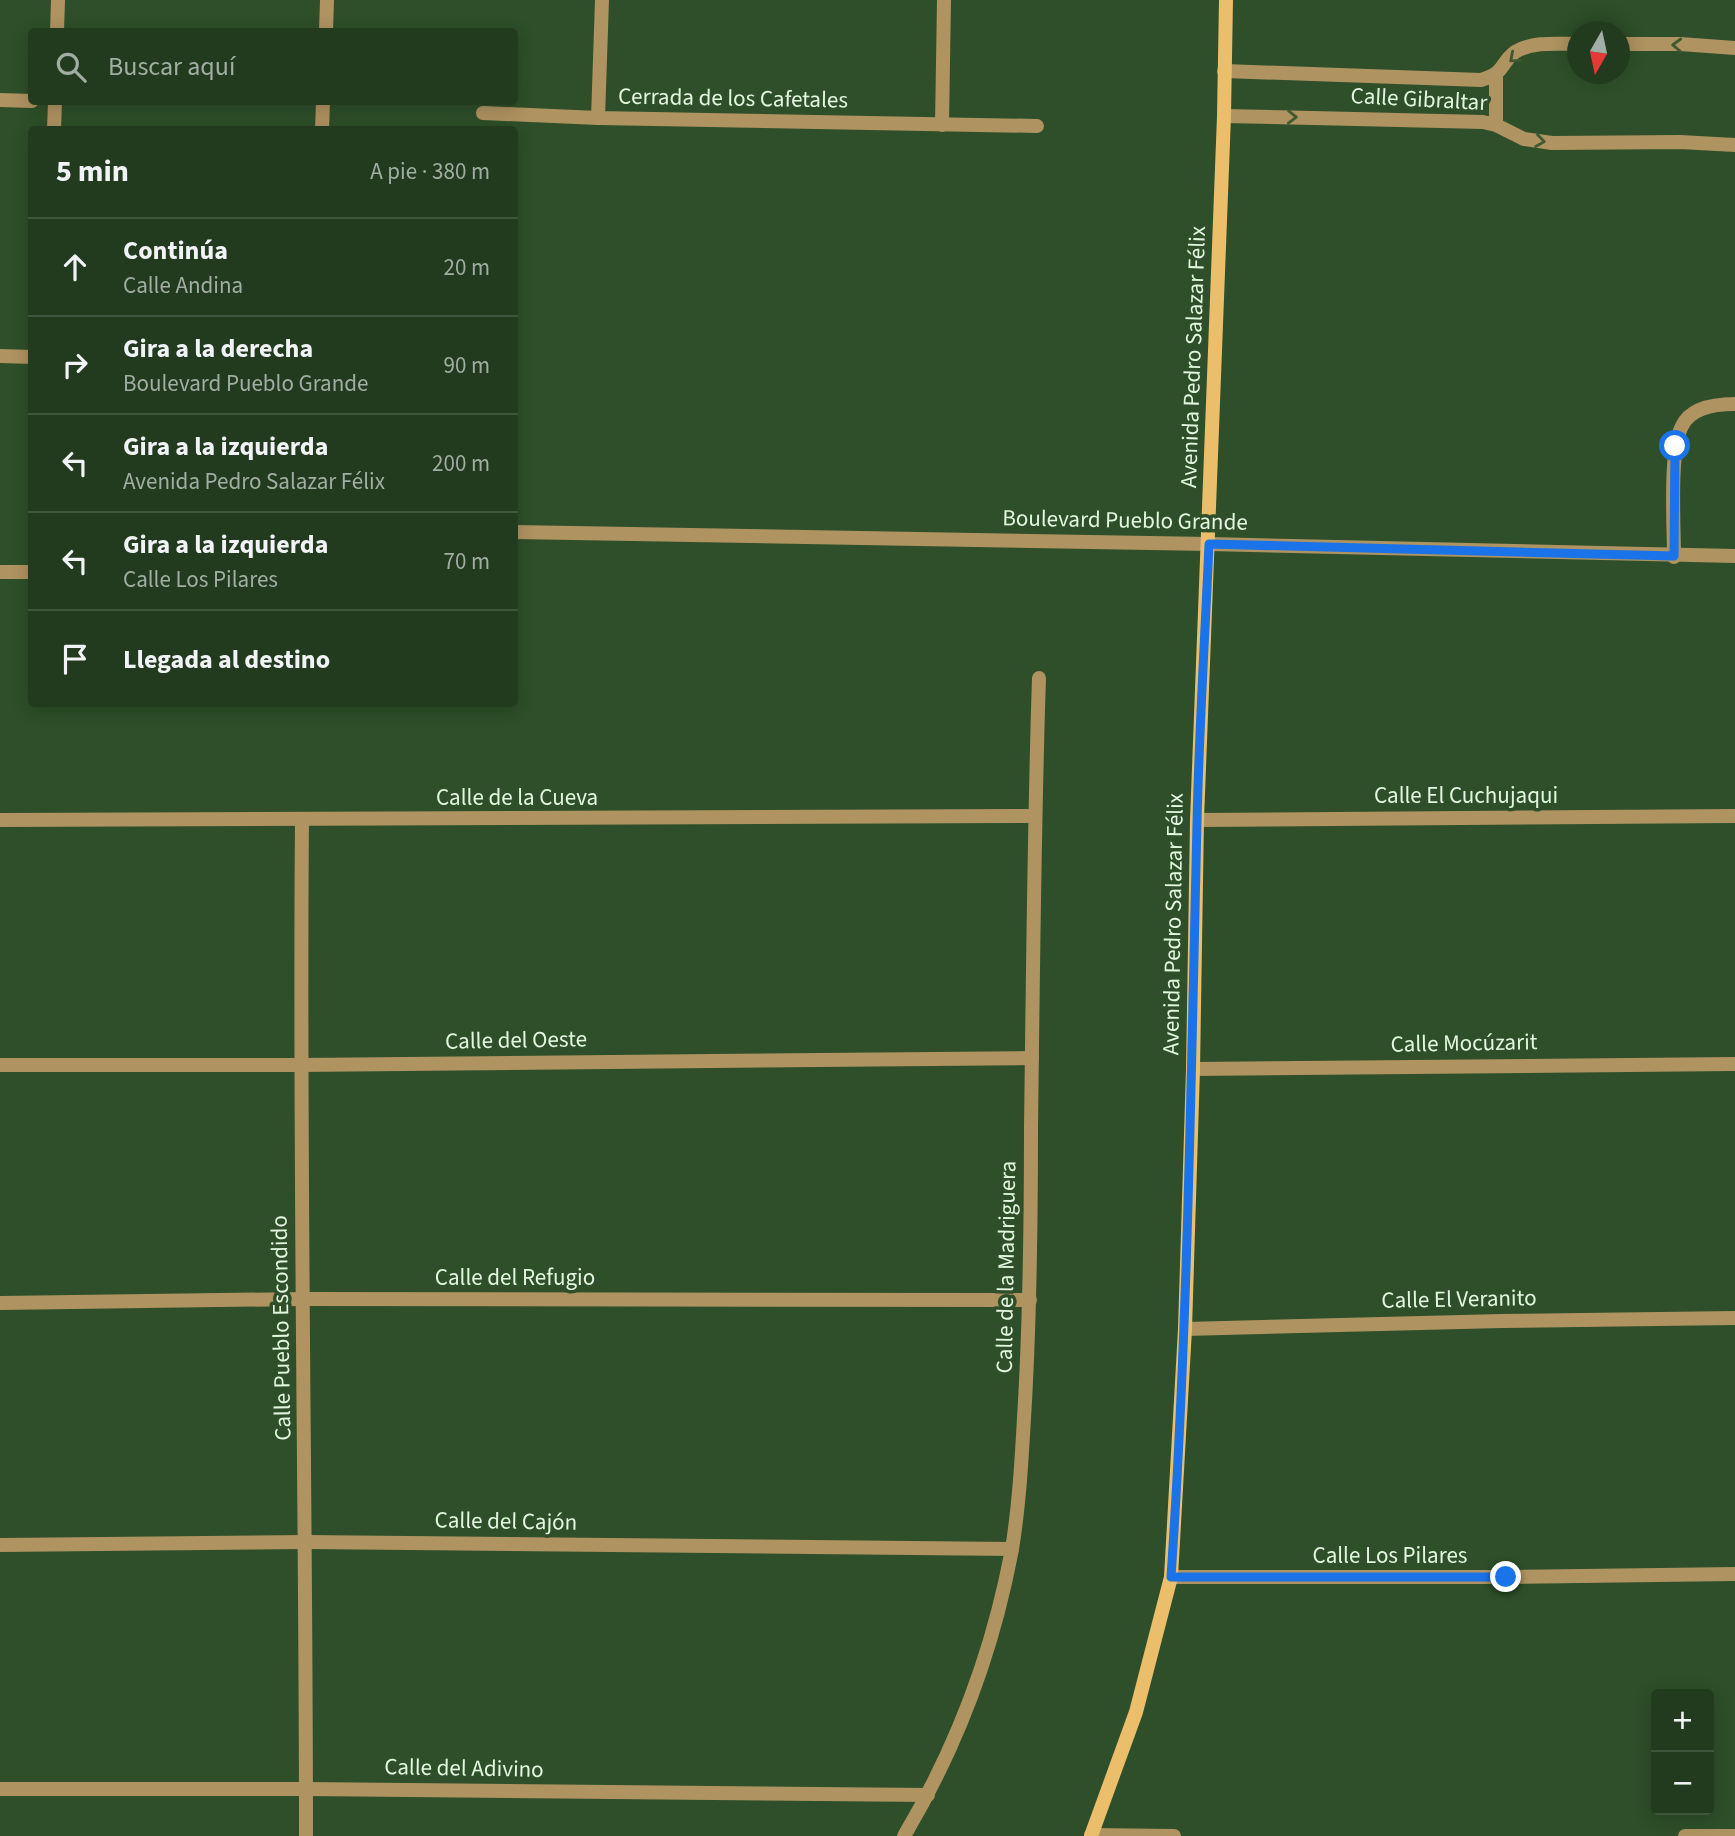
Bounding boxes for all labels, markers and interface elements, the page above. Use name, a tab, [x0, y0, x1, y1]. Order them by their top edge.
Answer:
north arrow	[1567, 21, 1630, 84]
search box	[28, 28, 518, 105]
one-way arrow	[1672, 37, 1683, 52]
icon: search	[52, 48, 90, 86]
text: Buscar aquí	[108, 48, 235, 85]
one-way arrow	[1509, 50, 1522, 62]
street label: Cerrada de los Cafetales	[618, 79, 848, 117]
street label: Calle Gibraltar	[1350, 79, 1489, 119]
one-way arrow	[1287, 110, 1298, 125]
one-way arrow	[1534, 133, 1546, 148]
text: 5 min	[56, 150, 129, 193]
text: A pie · 380 m	[370, 155, 490, 188]
street label: Avenida Pedro Salazar Félix	[1172, 225, 1214, 489]
text: Continúa	[123, 232, 228, 269]
icon: ahead	[56, 248, 94, 286]
text: 20 m	[443, 251, 490, 284]
text: Calle Andina	[123, 269, 243, 302]
text: Gira a la derecha	[123, 330, 313, 367]
icon: right	[56, 346, 94, 384]
text: 90 m	[443, 349, 490, 382]
text: Boulevard Pueblo Grande	[123, 367, 368, 400]
text: Gira a la izquierda	[123, 428, 328, 465]
route start	[1659, 430, 1690, 461]
icon: left	[56, 444, 94, 482]
text: 200 m	[432, 447, 490, 480]
text: Avenida Pedro Salazar Félix	[123, 465, 385, 498]
street label: Boulevard Pueblo Grande	[1002, 501, 1248, 539]
text: Gira a la izquierda	[123, 526, 328, 563]
icon: left	[56, 542, 94, 580]
text: 70 m	[443, 545, 490, 578]
text: Calle Los Pilares	[123, 563, 278, 596]
icon: arrive	[56, 640, 94, 678]
text: Llegada al destino	[123, 641, 330, 678]
street label: Calle El Cuchujaqui	[1374, 779, 1558, 812]
street label: Calle de la Cueva	[436, 781, 598, 814]
street label: Avenida Pedro Salazar Félix	[1154, 793, 1192, 1055]
street label: Calle del Oeste	[445, 1022, 587, 1058]
street label: Calle Mocúzarit	[1390, 1025, 1538, 1061]
street label: Calle de la Madriguera	[988, 1160, 1024, 1374]
street label: Calle Pueblo Escondido	[263, 1215, 299, 1441]
street label: Calle del Refugio	[435, 1261, 595, 1294]
street label: Calle El Veranito	[1381, 1281, 1537, 1317]
street label: Calle del Cajón	[434, 1503, 578, 1539]
street label: Calle Los Pilares	[1313, 1539, 1467, 1572]
route end	[1490, 1561, 1521, 1592]
map controls	[1651, 1689, 1714, 1815]
button: +	[1651, 1689, 1714, 1752]
street label: Calle del Adivino	[384, 1750, 544, 1786]
button: −	[1651, 1752, 1714, 1815]

